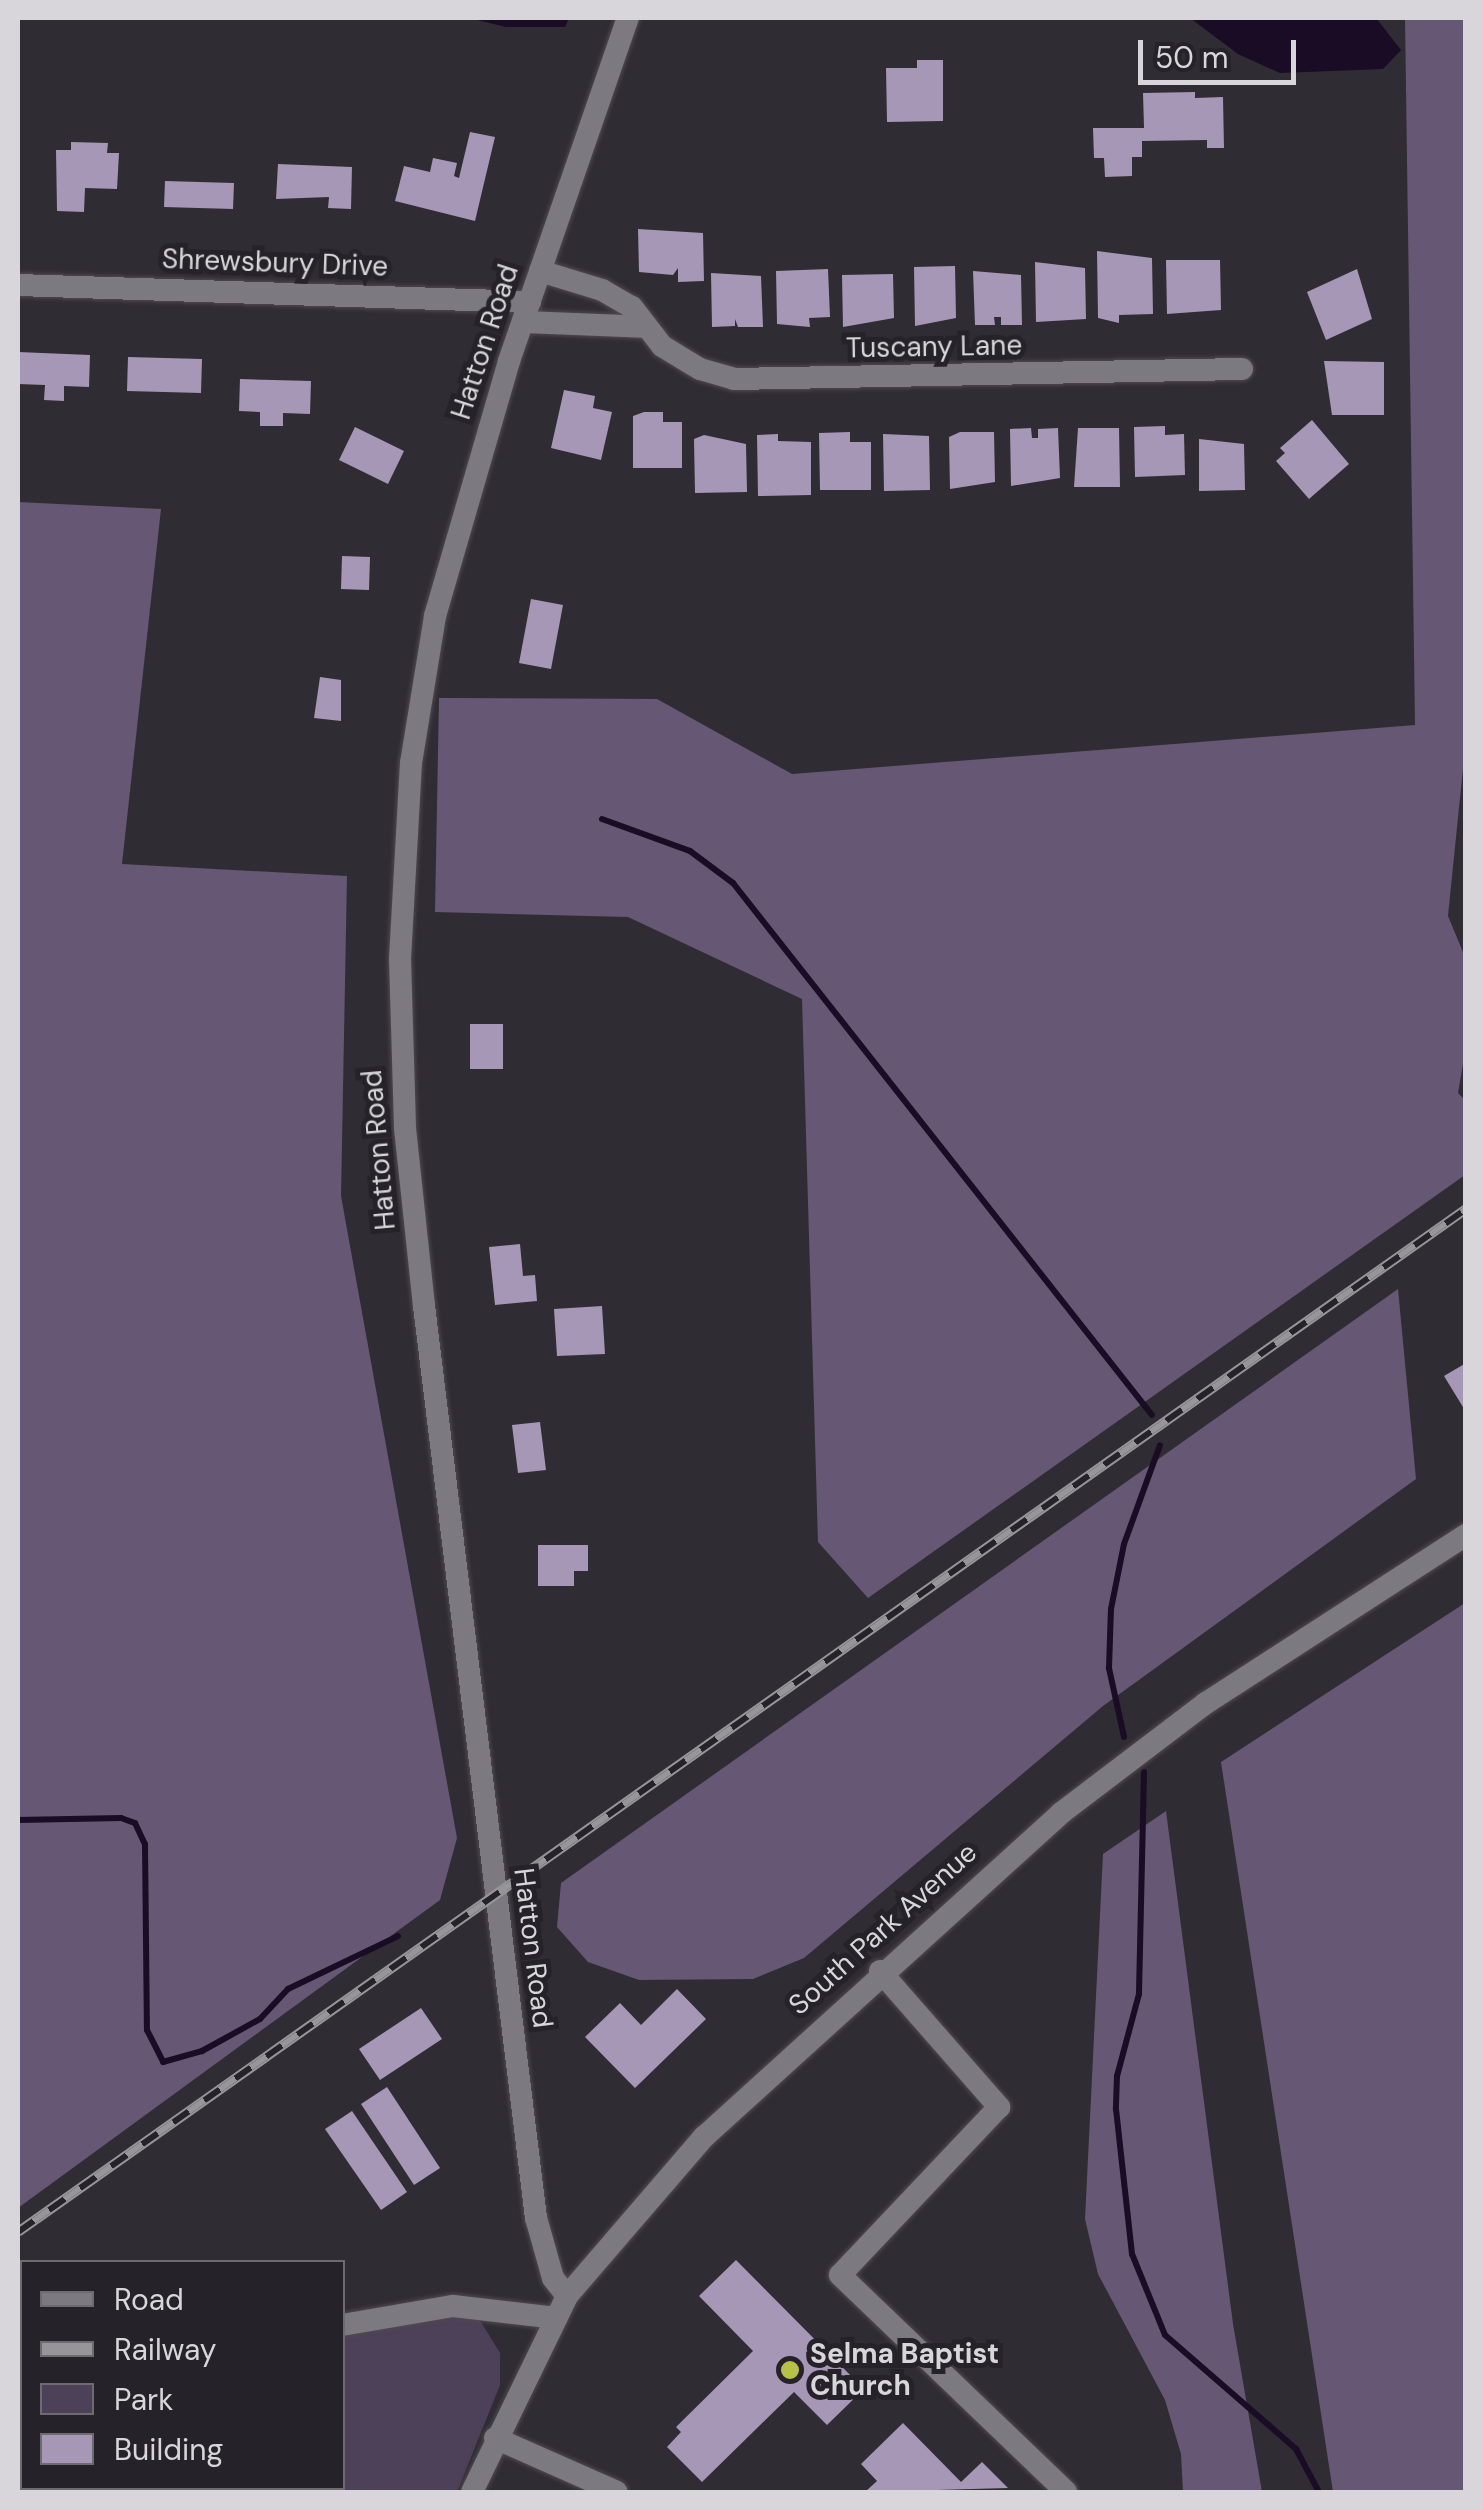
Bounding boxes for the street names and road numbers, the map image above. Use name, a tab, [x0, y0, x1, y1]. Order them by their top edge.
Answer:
street label: Shrewsbury Drive	[161, 242, 389, 284]
street label: Hatton Road	[444, 260, 526, 424]
street label: Tuscany Lane	[846, 329, 1022, 365]
street label: Hatton Road	[355, 1068, 403, 1232]
street label: South Park Avenue	[782, 1836, 984, 2022]
street label: Hatton Road	[507, 1866, 559, 2030]

